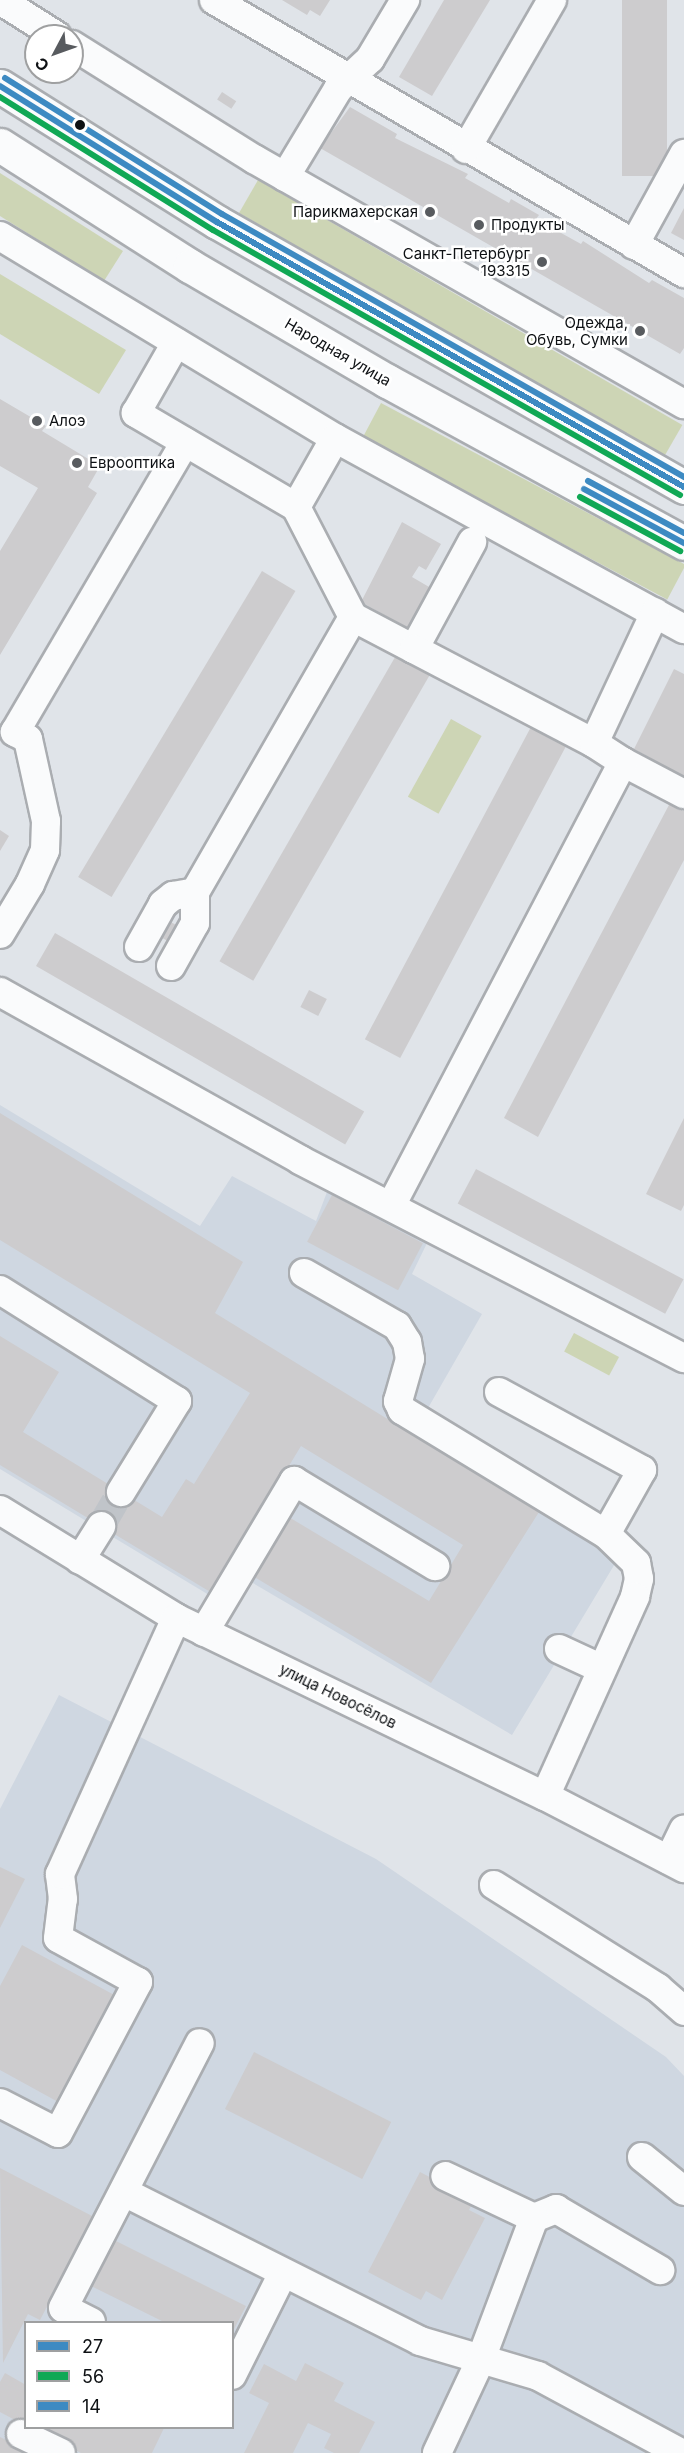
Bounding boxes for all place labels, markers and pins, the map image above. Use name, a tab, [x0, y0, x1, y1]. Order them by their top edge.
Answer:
unlabelled marker	[74, 119, 86, 131]
place label: Парикмахерская	[293, 203, 418, 221]
marker: Парикмахерская	[423, 205, 437, 219]
place label: Продукты	[491, 216, 565, 234]
marker: Продукты	[472, 218, 486, 232]
place label: Санкт-Петербург 193315	[403, 244, 530, 279]
marker: Санкт-Петербург 193315	[535, 255, 549, 269]
place label: Одежда, Обувь, Сумки	[526, 313, 628, 348]
marker: Одежда, Обувь, Сумки	[633, 324, 647, 338]
place label: Алоэ	[49, 412, 85, 430]
marker: Алоэ	[30, 414, 44, 428]
place label: Еврооптика	[89, 454, 175, 472]
marker: Еврооптика	[70, 456, 84, 470]

